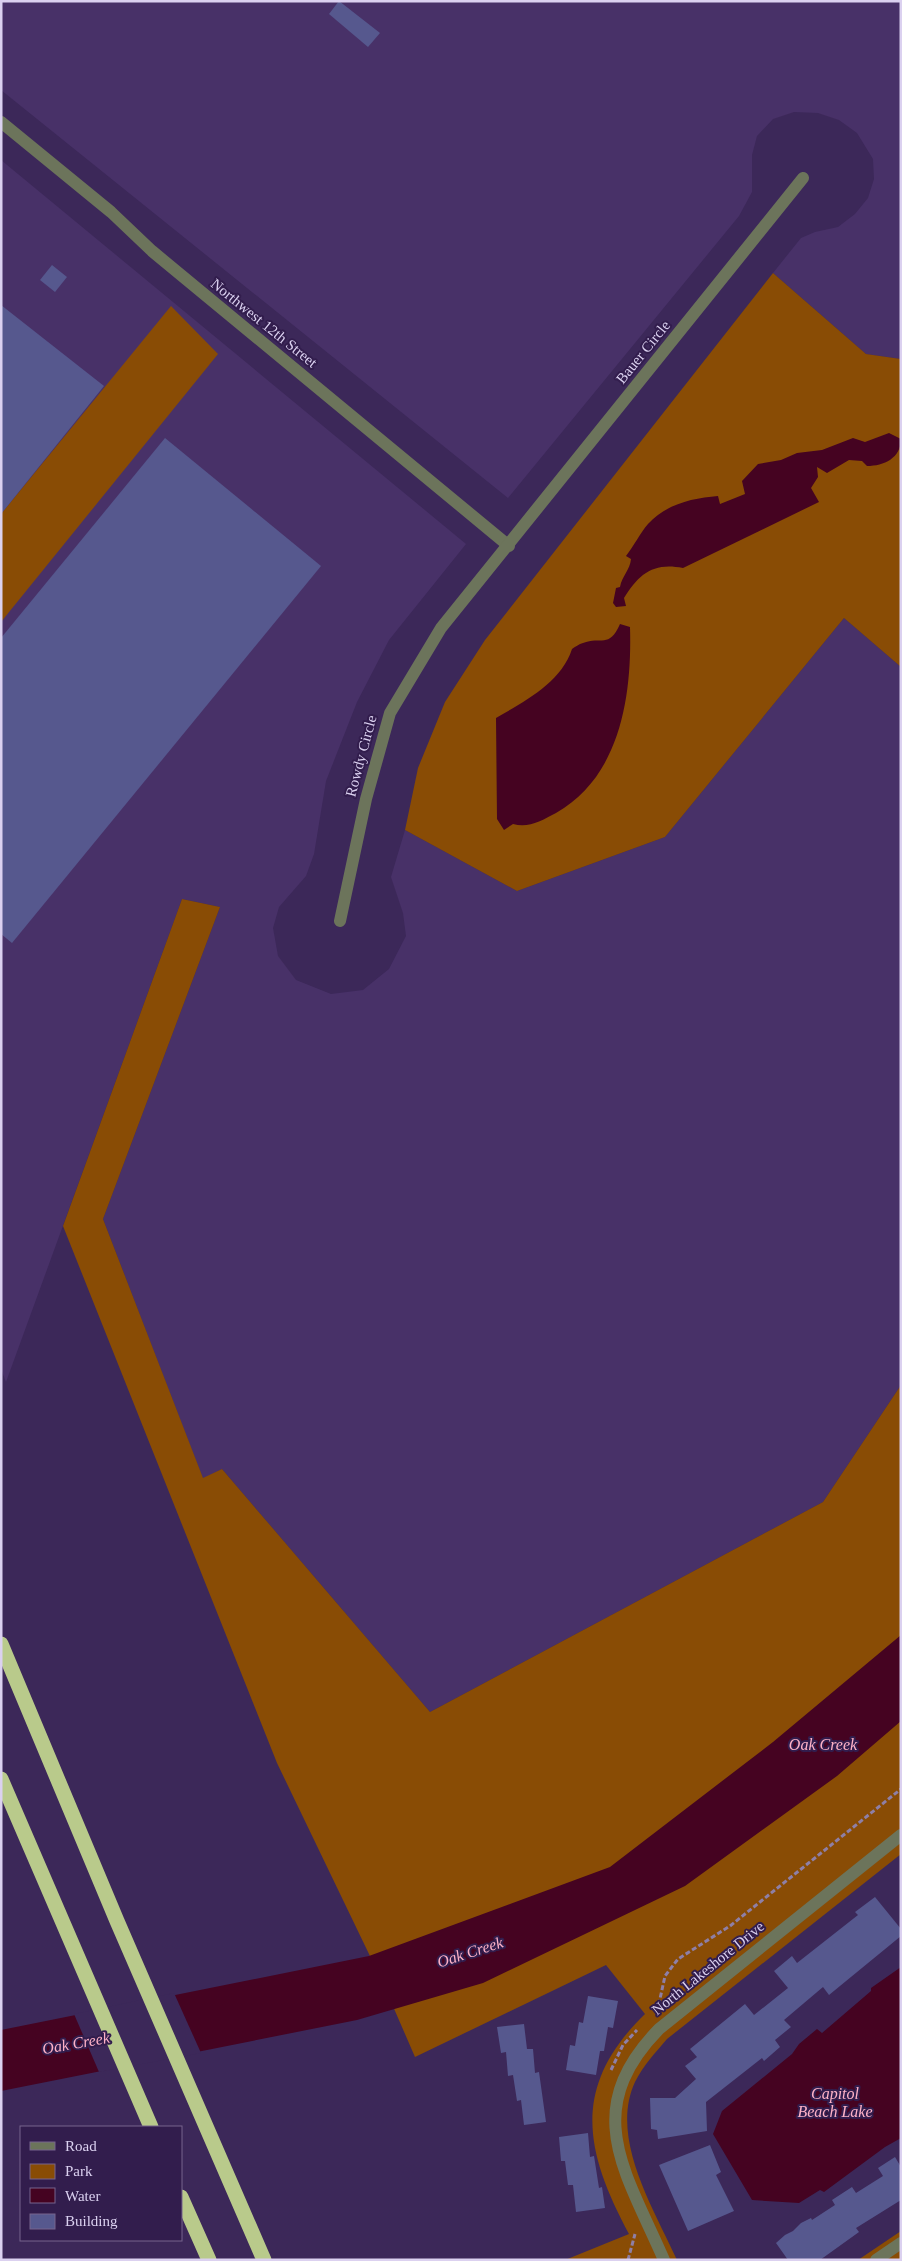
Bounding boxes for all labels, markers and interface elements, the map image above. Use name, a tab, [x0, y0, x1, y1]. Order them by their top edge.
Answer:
street label: Northwest 12th Street	[208, 275, 321, 371]
street label: Bauer Circle	[613, 317, 673, 387]
street label: Rowdy Circle	[342, 713, 380, 799]
water label: Oak Creek	[789, 1736, 858, 1753]
street label: North Lakeshore Drive	[649, 1918, 767, 2018]
water label: Oak Creek	[435, 1933, 506, 1971]
water label: Oak Creek	[41, 2029, 112, 2057]
water label: Capitol Beach Lake	[797, 2085, 873, 2120]
legend	[20, 2126, 182, 2241]
text: Road	[65, 2138, 97, 2154]
text: Park	[65, 2163, 93, 2179]
text: Water	[65, 2188, 100, 2204]
text: Building	[65, 2213, 118, 2229]

